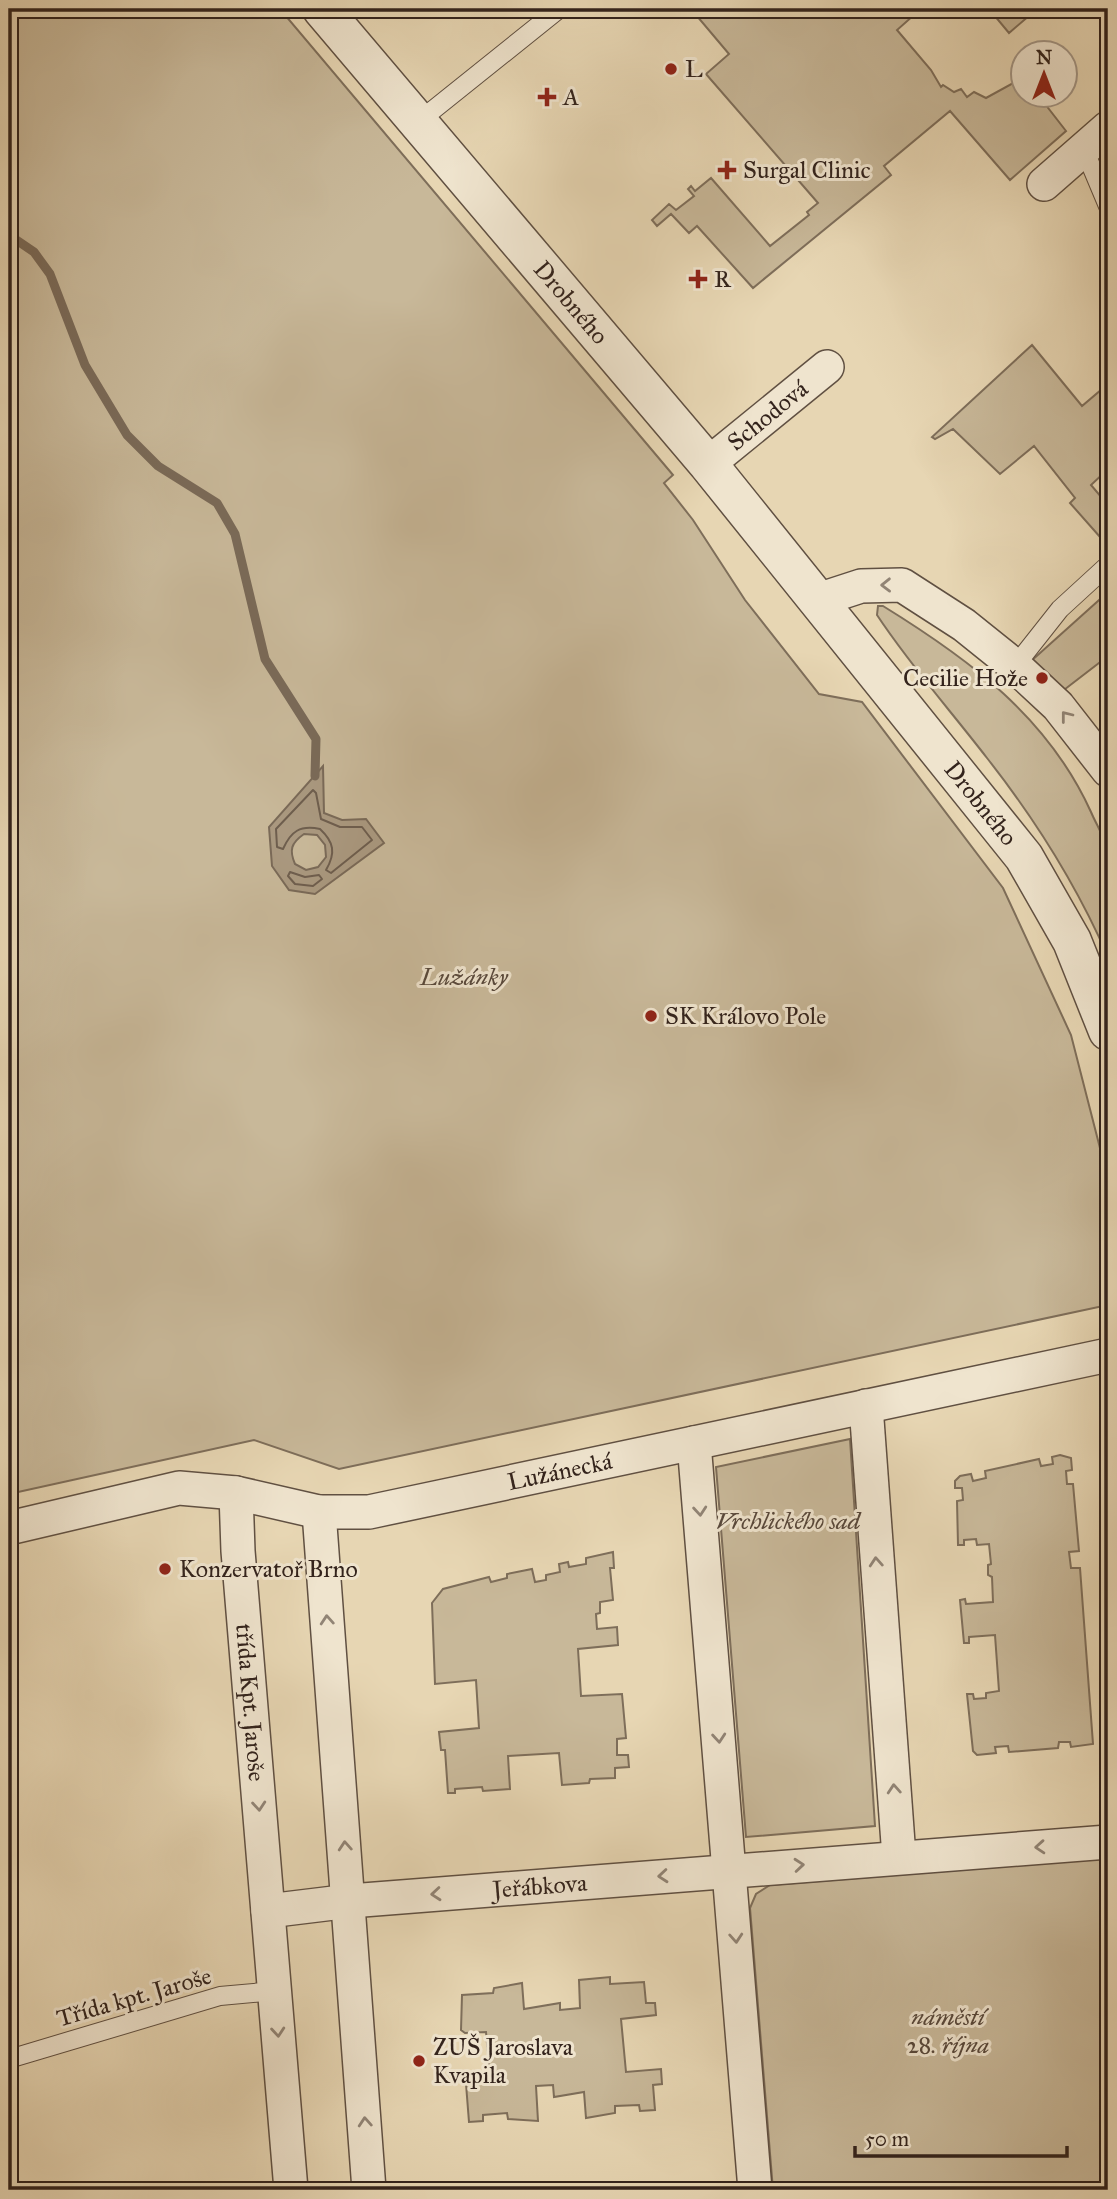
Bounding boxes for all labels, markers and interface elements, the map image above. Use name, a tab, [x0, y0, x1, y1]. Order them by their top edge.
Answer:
north arrow	[1009, 38, 1078, 108]
text: N	[1036, 46, 1052, 69]
place label: L	[685, 54, 703, 84]
marker: L	[663, 61, 679, 77]
place label: A	[562, 82, 579, 112]
marker: A	[537, 87, 557, 107]
place label: Surgal Clinic	[743, 155, 871, 185]
marker: Surgal Clinic	[717, 160, 737, 180]
street label: Drobného	[527, 255, 615, 350]
place label: R	[714, 264, 732, 294]
marker: R	[688, 269, 708, 289]
street label: Schodová	[721, 373, 815, 457]
one-way arrow	[880, 578, 891, 593]
place label: Cecilie Hože	[903, 663, 1028, 693]
marker: Cecilie Hože	[1034, 670, 1050, 686]
one-way arrow	[1062, 712, 1075, 724]
street label: Drobného	[938, 755, 1024, 852]
park label: Lužánky	[419, 962, 509, 992]
place label: SK Královo Pole	[665, 1001, 826, 1031]
marker: SK Královo Pole	[643, 1008, 659, 1024]
street label: Lužánecká	[505, 1446, 616, 1497]
one-way arrow	[692, 1506, 707, 1517]
park label: Vrchlického sad	[716, 1506, 862, 1536]
place label: Konzervatoř Brno	[179, 1554, 358, 1584]
one-way arrow	[869, 1556, 884, 1567]
marker: Konzervatoř Brno	[157, 1561, 173, 1577]
one-way arrow	[320, 1614, 335, 1625]
street label: třída Kpt. Jaroše	[229, 1622, 272, 1783]
one-way arrow	[711, 1733, 726, 1744]
one-way arrow	[887, 1783, 902, 1794]
one-way arrow	[251, 1800, 266, 1811]
one-way arrow	[1034, 1839, 1045, 1854]
one-way arrow	[338, 1841, 353, 1852]
one-way arrow	[794, 1858, 805, 1873]
street label: Jeřábkova	[489, 1868, 589, 1905]
one-way arrow	[657, 1868, 668, 1883]
one-way arrow	[430, 1886, 441, 1901]
one-way arrow	[728, 1933, 743, 1944]
street label: Třída kpt. Jaroše	[53, 1961, 215, 2033]
park label: náměstí 28. října	[907, 2002, 990, 2060]
one-way arrow	[270, 2027, 285, 2038]
place label: ZUŠ Jaroslava Kvapila	[433, 2032, 574, 2090]
marker: ZUŠ Jaroslava Kvapila	[411, 2053, 427, 2069]
scale bar	[855, 2115, 1066, 2159]
one-way arrow	[358, 2116, 373, 2127]
text: 50 m	[865, 2126, 910, 2152]

